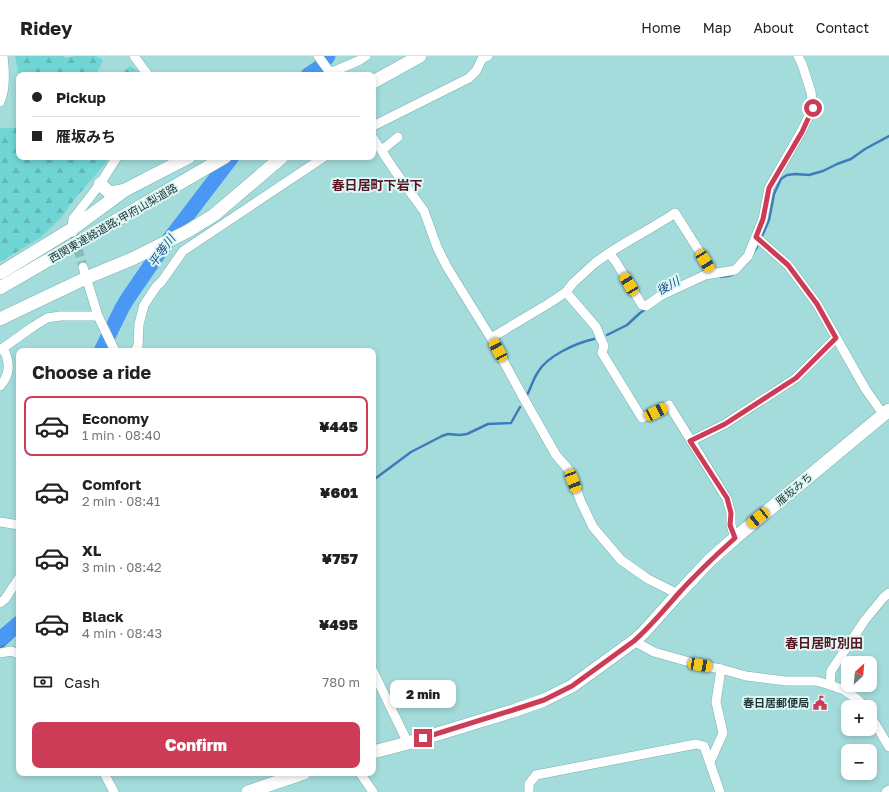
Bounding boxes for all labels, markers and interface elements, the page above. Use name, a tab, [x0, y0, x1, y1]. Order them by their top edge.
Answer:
text: Ridey	[20, 16, 72, 39]
text: Home	[641, 19, 681, 36]
text: Map	[703, 19, 731, 36]
text: About	[753, 19, 794, 36]
text: Contact	[816, 19, 869, 36]
text: Pickup	[56, 88, 106, 106]
route start	[804, 99, 822, 117]
text: 雁坂みち	[56, 127, 116, 145]
district label: 春日居町下岩下	[331, 177, 423, 193]
street label: 西関東連絡道路;甲府山梨道路	[46, 180, 179, 265]
water label: 平等川	[145, 230, 179, 270]
car	[694, 248, 716, 274]
car	[618, 271, 640, 297]
water label: 後川	[654, 272, 684, 298]
car	[487, 337, 509, 363]
text: Choose a ride	[32, 361, 151, 383]
car	[643, 401, 669, 423]
icon: car	[34, 408, 70, 444]
text: Economy	[82, 409, 149, 427]
text: ¥445	[319, 417, 358, 435]
text: 1 min · 08:40	[82, 427, 161, 443]
car	[563, 468, 583, 494]
street label: 雁坂みち	[773, 469, 815, 508]
icon: car	[34, 474, 70, 510]
text: Comfort	[82, 475, 141, 493]
text: ¥601	[320, 483, 358, 501]
text: 2 min · 08:41	[82, 493, 160, 509]
car	[745, 506, 771, 530]
icon: car	[34, 540, 70, 576]
text: XL	[82, 541, 101, 559]
text: ¥757	[322, 549, 358, 567]
text: 3 min · 08:42	[82, 559, 162, 575]
icon: car	[34, 606, 70, 642]
text: Black	[82, 607, 124, 625]
text: ¥495	[319, 615, 358, 633]
text: 4 min · 08:43	[82, 625, 162, 641]
district label: 春日居町別田	[785, 635, 863, 651]
north arrow	[841, 656, 877, 692]
map controls	[841, 656, 877, 780]
car	[687, 657, 713, 673]
icon: cash	[32, 671, 54, 693]
text: Cash	[64, 673, 100, 691]
text: 780 m	[322, 674, 360, 690]
callout: 2 min	[390, 680, 456, 708]
text: 2 min	[406, 686, 440, 702]
public building icon: 春日居郵便局	[812, 695, 828, 711]
place label: 春日居郵便局	[743, 696, 809, 709]
button: +	[841, 700, 877, 736]
button: Confirm	[32, 722, 360, 768]
route end	[414, 729, 432, 747]
button: −	[841, 744, 877, 780]

